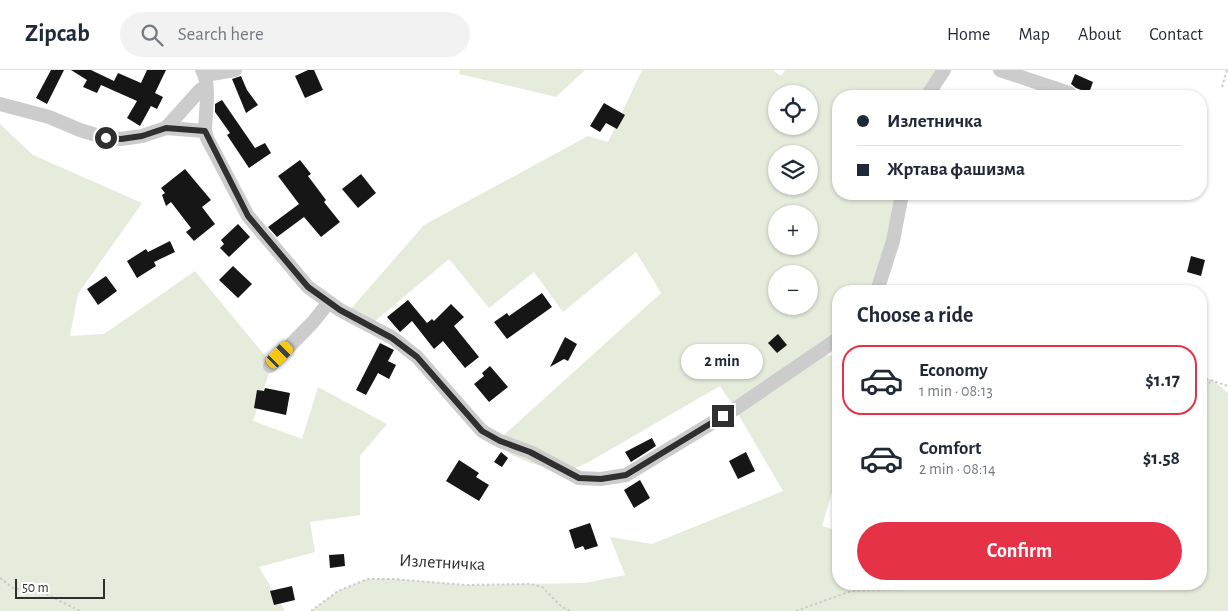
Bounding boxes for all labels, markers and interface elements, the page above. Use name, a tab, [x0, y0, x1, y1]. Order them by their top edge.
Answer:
search box	[120, 12, 470, 57]
icon: search	[138, 21, 166, 49]
text: Zipcab	[25, 22, 90, 46]
text: Search here	[178, 25, 264, 44]
text: Home	[947, 26, 990, 44]
text: Map	[1018, 26, 1050, 44]
text: About	[1078, 26, 1121, 44]
text: Contact	[1149, 26, 1203, 44]
map controls	[768, 85, 818, 315]
button: locate	[768, 85, 818, 135]
text: Излетничка	[887, 112, 982, 131]
route start	[95, 127, 117, 149]
button: layers	[768, 145, 818, 195]
text: Жртава фашизма	[887, 160, 1025, 179]
button: +	[768, 205, 818, 255]
button: −	[768, 265, 818, 315]
text: Choose a ride	[857, 304, 973, 326]
car	[264, 339, 295, 371]
callout: 2 min	[682, 344, 764, 378]
text: 2 min	[704, 353, 740, 369]
icon: car	[859, 358, 904, 403]
text: Economy	[919, 361, 988, 380]
text: $1.17	[1145, 371, 1180, 390]
text: 1 min · 08:13	[919, 383, 993, 399]
route end	[712, 405, 734, 427]
icon: car	[859, 436, 904, 481]
text: Comfort	[919, 439, 981, 458]
text: $1.58	[1143, 449, 1180, 468]
text: 2 min · 08:14	[919, 461, 996, 477]
button: Confirm	[857, 522, 1182, 580]
street label: Излетничка	[398, 552, 486, 574]
scale bar	[15, 576, 105, 599]
text: 50 m	[22, 581, 49, 595]

